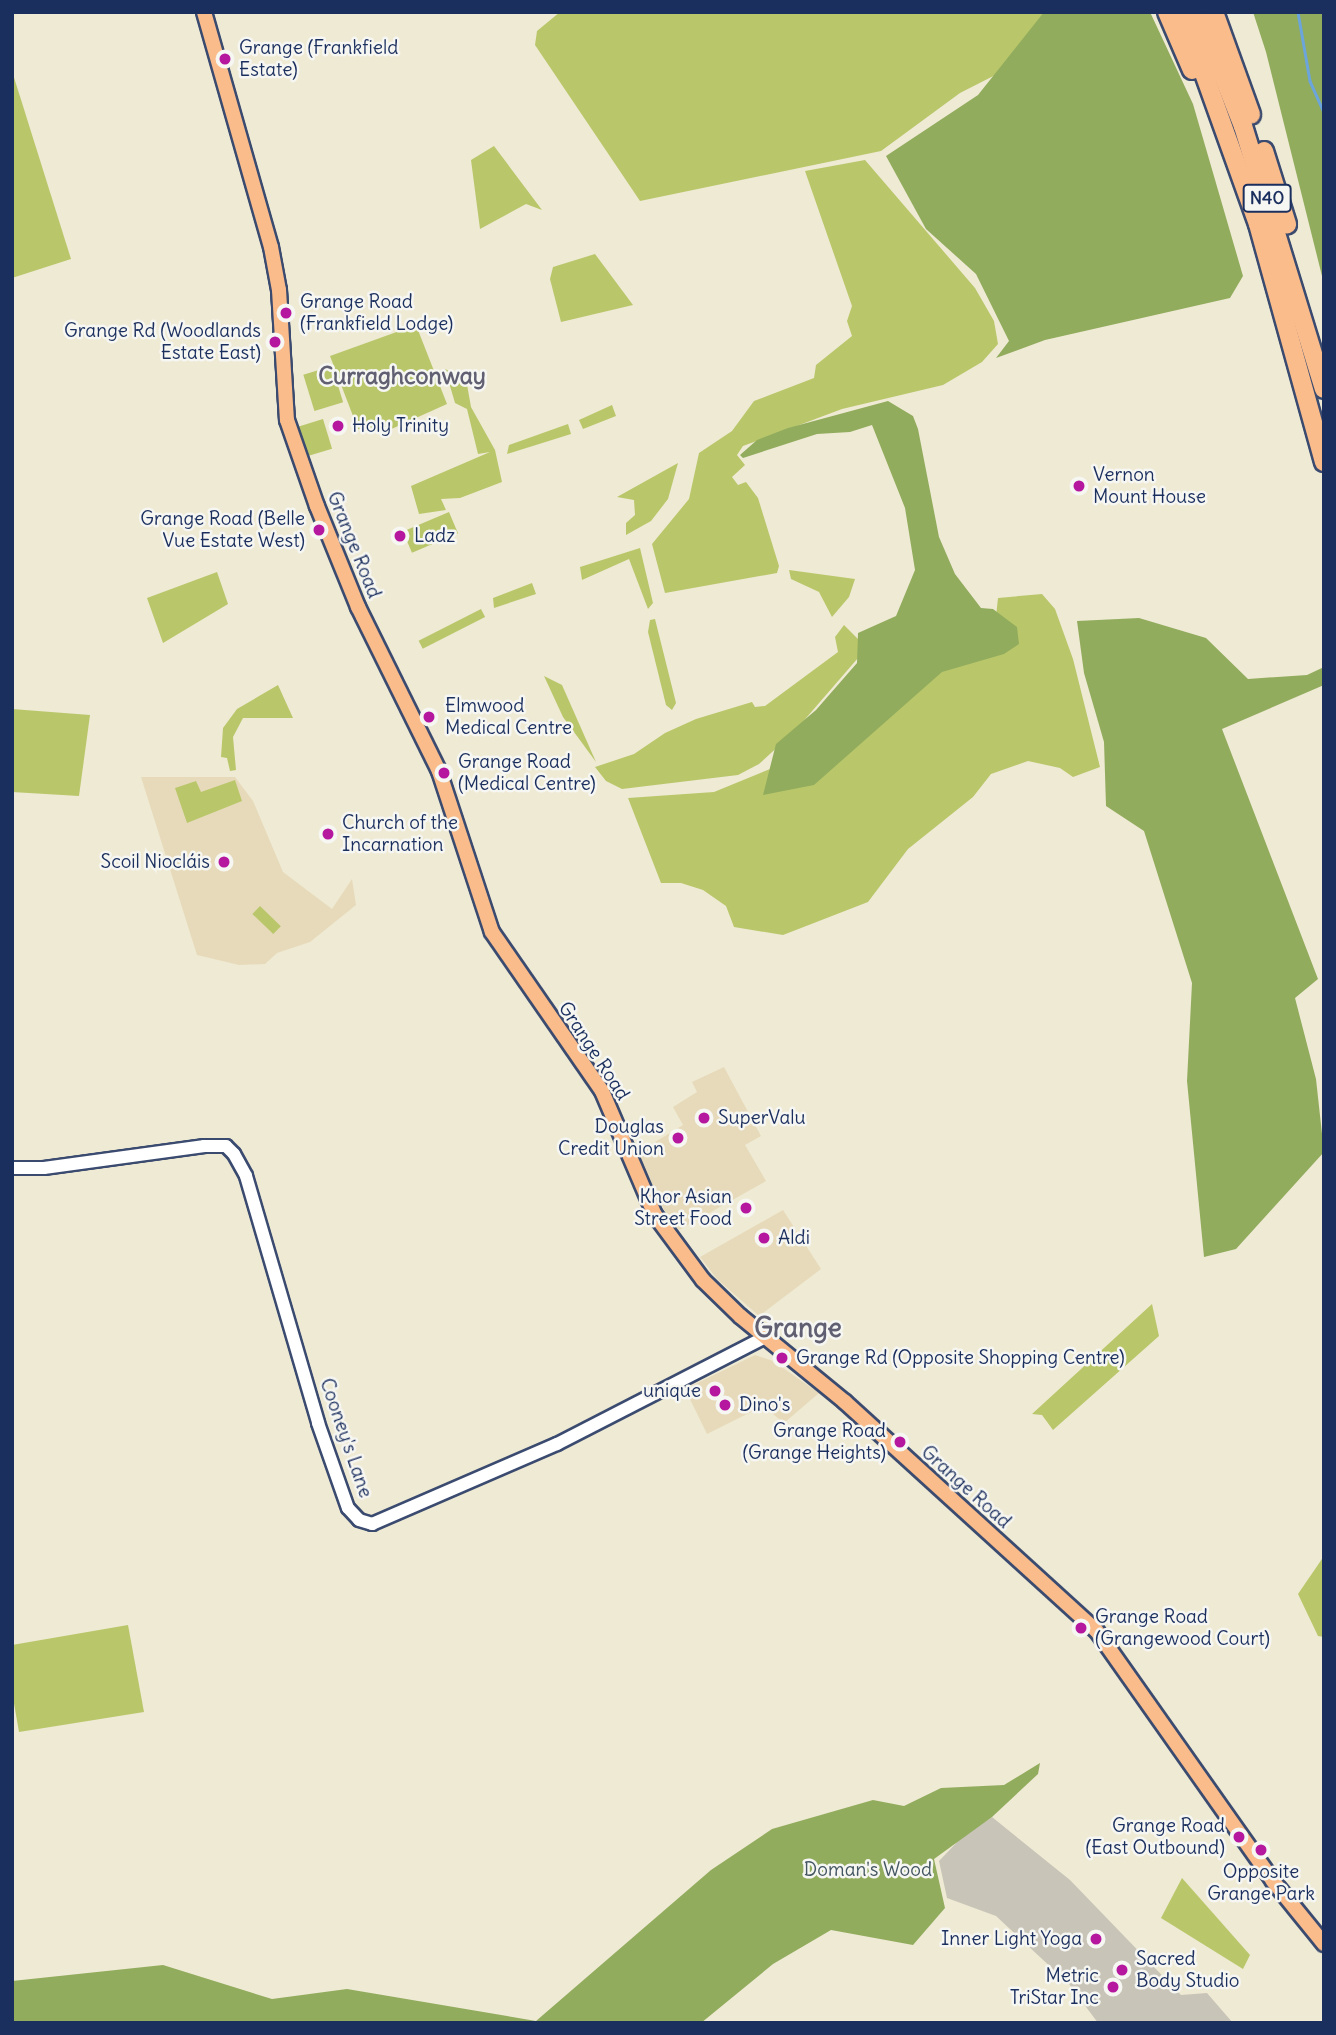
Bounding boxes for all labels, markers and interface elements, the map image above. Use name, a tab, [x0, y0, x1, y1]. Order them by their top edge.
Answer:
place label: Grange (Frankfield Estate)	[239, 37, 398, 81]
marker: Grange (Frankfield Estate)	[217, 51, 233, 67]
road number: N40	[1242, 183, 1292, 212]
place label: Grange Road (Frankfield Lodge)	[300, 291, 453, 335]
marker: Grange Road (Frankfield Lodge)	[278, 305, 294, 321]
place label: Grange Rd (Woodlands Estate East)	[64, 320, 261, 364]
marker: Grange Rd (Woodlands Estate East)	[267, 334, 283, 350]
district label: Curraghconway	[318, 362, 486, 390]
place label: Holy Trinity	[352, 415, 449, 437]
marker: Holy Trinity	[330, 418, 346, 434]
place label: Vernon Mount House	[1093, 464, 1206, 508]
marker: Vernon Mount House	[1071, 478, 1087, 494]
street label: Grange Road	[322, 488, 386, 602]
place label: Grange Road (Belle Vue Estate West)	[140, 508, 305, 552]
marker: Grange Road (Belle Vue Estate West)	[311, 522, 327, 538]
place label: Ladz	[414, 525, 455, 547]
marker: Ladz	[392, 528, 408, 544]
place label: Elmwood Medical Centre	[445, 695, 572, 739]
marker: Elmwood Medical Centre	[419, 707, 439, 727]
place label: Grange Road (Medical Centre)	[458, 751, 596, 795]
marker: Grange Road (Medical Centre)	[436, 765, 452, 781]
place label: Church of the Incarnation	[342, 812, 458, 856]
marker: Church of the Incarnation	[320, 826, 336, 842]
place label: Scoil Niocláis	[101, 851, 210, 873]
marker: Scoil Niocláis	[216, 854, 232, 870]
street label: Grange Road	[554, 997, 634, 1105]
place label: SuperValu	[718, 1107, 806, 1129]
marker: SuperValu	[696, 1110, 712, 1126]
place label: Douglas Credit Union	[558, 1116, 664, 1160]
marker: Douglas Credit Union	[670, 1130, 686, 1146]
place label: Khor Asian Street Food	[634, 1186, 732, 1230]
marker: Khor Asian Street Food	[738, 1200, 754, 1216]
place label: Aldi	[778, 1227, 810, 1249]
marker: Aldi	[756, 1230, 772, 1246]
district label: Grange	[754, 1312, 842, 1344]
place label: Grange Rd (Opposite Shopping Centre)	[796, 1347, 1125, 1369]
marker: Grange Rd (Opposite Shopping Centre)	[774, 1350, 790, 1366]
street label: Cooney's Lane	[315, 1375, 377, 1501]
place label: unique	[643, 1380, 701, 1402]
marker: unique	[707, 1383, 723, 1399]
place label: Dino's	[739, 1394, 790, 1416]
marker: Dino's	[717, 1397, 733, 1413]
place label: Grange Road (Grange Heights)	[743, 1420, 886, 1464]
marker: Grange Road (Grange Heights)	[892, 1434, 908, 1450]
street label: Grange Road	[916, 1441, 1016, 1533]
place label: Grange Road (Grangewood Court)	[1095, 1606, 1270, 1650]
marker: Grange Road (Grangewood Court)	[1073, 1620, 1089, 1636]
place label: Grange Road (East Outbound)	[1086, 1815, 1225, 1859]
marker: Grange Road (East Outbound)	[1231, 1829, 1247, 1845]
marker: Opposite Grange Park	[1253, 1842, 1269, 1858]
park label: Doman's Wood	[804, 1859, 932, 1881]
place label: Opposite Grange Park	[1207, 1861, 1315, 1905]
place label: Inner Light Yoga	[941, 1928, 1082, 1950]
marker: Inner Light Yoga	[1088, 1931, 1104, 1947]
place label: Sacred Body Studio	[1136, 1948, 1239, 1992]
marker: Sacred Body Studio	[1114, 1962, 1130, 1978]
place label: Metric TriStar Inc	[1010, 1965, 1099, 2009]
marker: Metric TriStar Inc	[1105, 1979, 1121, 1995]

